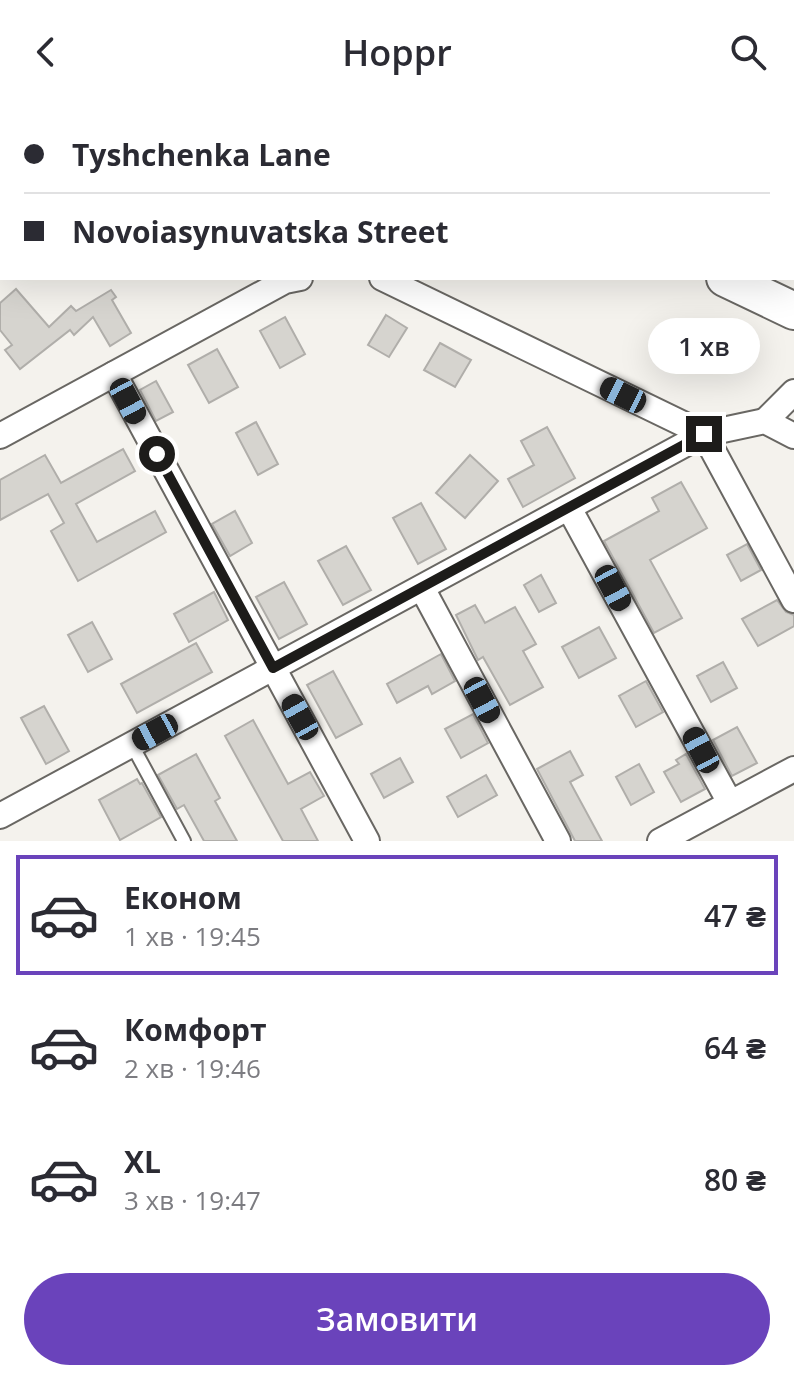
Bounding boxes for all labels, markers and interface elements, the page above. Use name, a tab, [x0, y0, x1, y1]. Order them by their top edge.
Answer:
text: Hoppr	[342, 28, 452, 77]
icon: back	[24, 30, 68, 74]
icon: search	[726, 30, 770, 74]
text: Tyshchenka Lane	[72, 134, 331, 175]
text: Novoiasynuvatska Street	[72, 211, 449, 252]
callout: 1 хв	[648, 318, 760, 374]
text: 1 хв	[678, 328, 730, 364]
car	[106, 374, 150, 428]
car	[596, 374, 650, 416]
route end	[686, 416, 722, 452]
route start	[139, 436, 175, 472]
car	[591, 561, 635, 615]
car	[460, 673, 504, 727]
car	[278, 690, 322, 744]
car	[128, 710, 182, 754]
car	[679, 723, 723, 777]
text: Економ	[124, 877, 242, 918]
icon: car	[28, 879, 100, 951]
text: 47 ₴	[704, 895, 766, 936]
text: 1 хв · 19:45	[124, 918, 261, 954]
text: Комфорт	[124, 1009, 267, 1050]
icon: car	[28, 1011, 100, 1083]
text: 64 ₴	[704, 1027, 766, 1068]
text: 2 хв · 19:46	[124, 1050, 261, 1086]
text: XL	[124, 1141, 161, 1182]
icon: car	[28, 1143, 100, 1215]
text: 80 ₴	[704, 1159, 766, 1200]
text: 3 хв · 19:47	[124, 1182, 261, 1218]
button: Замовити	[24, 1273, 770, 1365]

